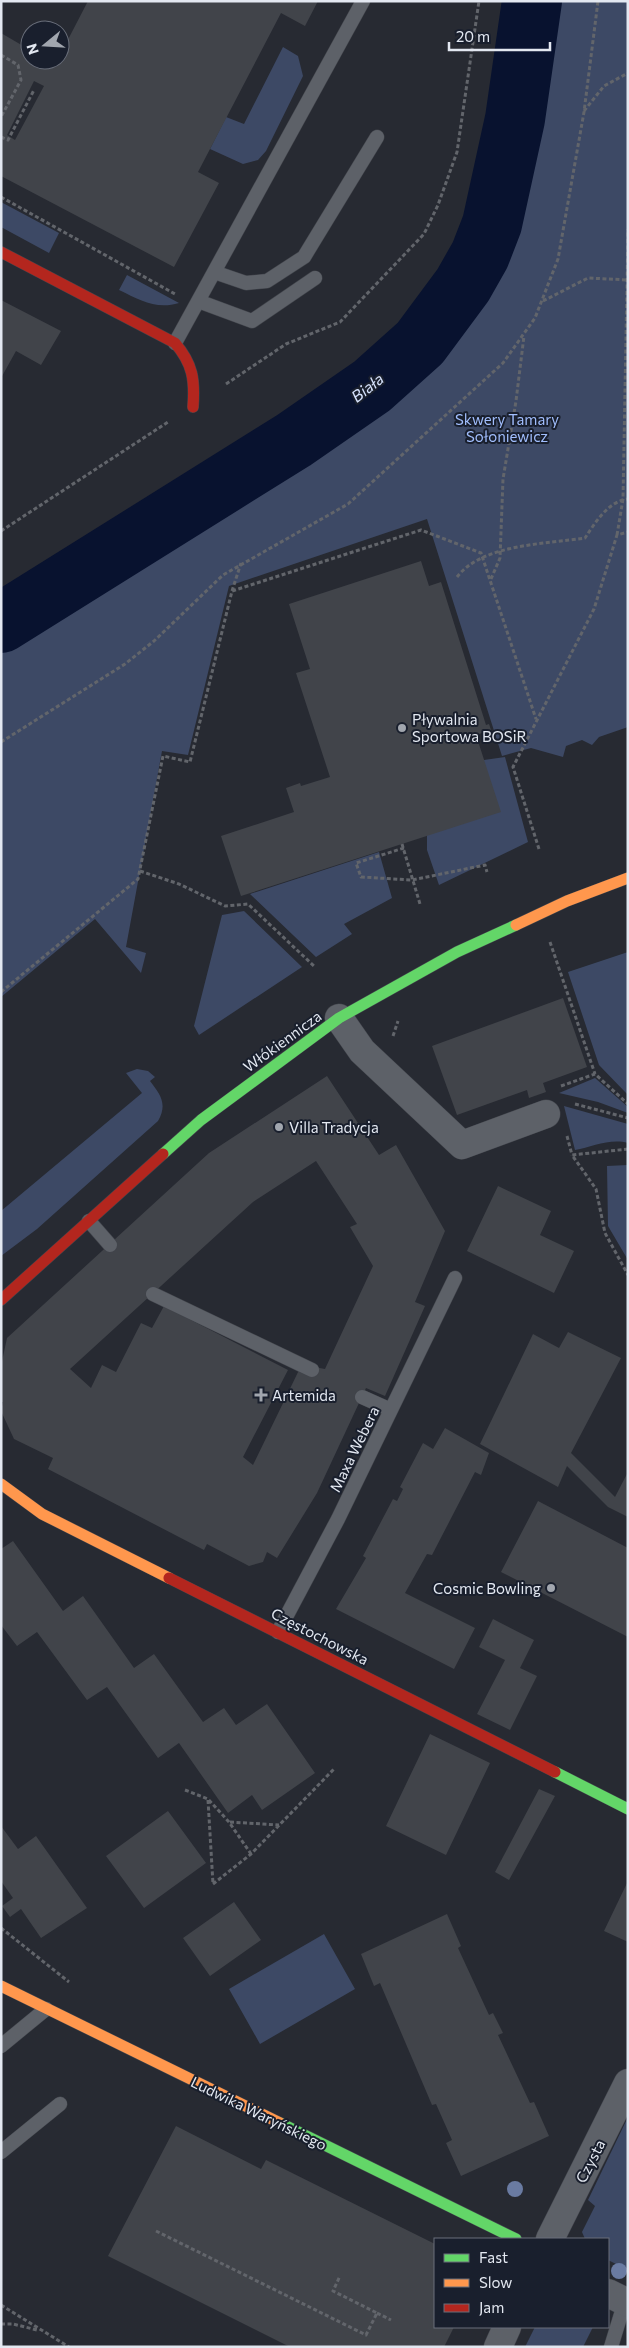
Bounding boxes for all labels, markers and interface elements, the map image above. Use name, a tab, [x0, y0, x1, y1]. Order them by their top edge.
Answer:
north arrow	[20, 20, 70, 70]
scale bar	[449, 20, 550, 52]
text: 20 m	[456, 27, 490, 45]
text: N	[22, 42, 42, 57]
water label: Biała	[347, 368, 387, 406]
park label: Skwery Tamary Sołoniewicz	[455, 410, 559, 445]
place label: Pływalnia Sportowa BOSiR	[412, 710, 527, 745]
marker: Pływalnia Sportowa BOSiR	[396, 722, 408, 734]
street label: Włókiennicza	[239, 1007, 325, 1075]
place label: Villa Tradycja	[289, 1118, 379, 1136]
marker: Villa Tradycja	[273, 1121, 285, 1133]
place label: Artemida	[272, 1386, 336, 1404]
marker: Artemida	[254, 1388, 268, 1402]
street label: Maxa Webera	[325, 1403, 383, 1495]
place label: Cosmic Bowling	[433, 1579, 541, 1597]
marker: Cosmic Bowling	[545, 1582, 557, 1594]
street label: Częstochowska	[268, 1604, 372, 1668]
street label: Ludwika Waryńskiego	[188, 2072, 330, 2154]
street label: Czysta	[571, 2136, 609, 2186]
legend	[434, 2238, 609, 2328]
text: Fast	[479, 2248, 508, 2266]
text: Slow	[479, 2273, 512, 2291]
text: Jam	[479, 2298, 504, 2316]

